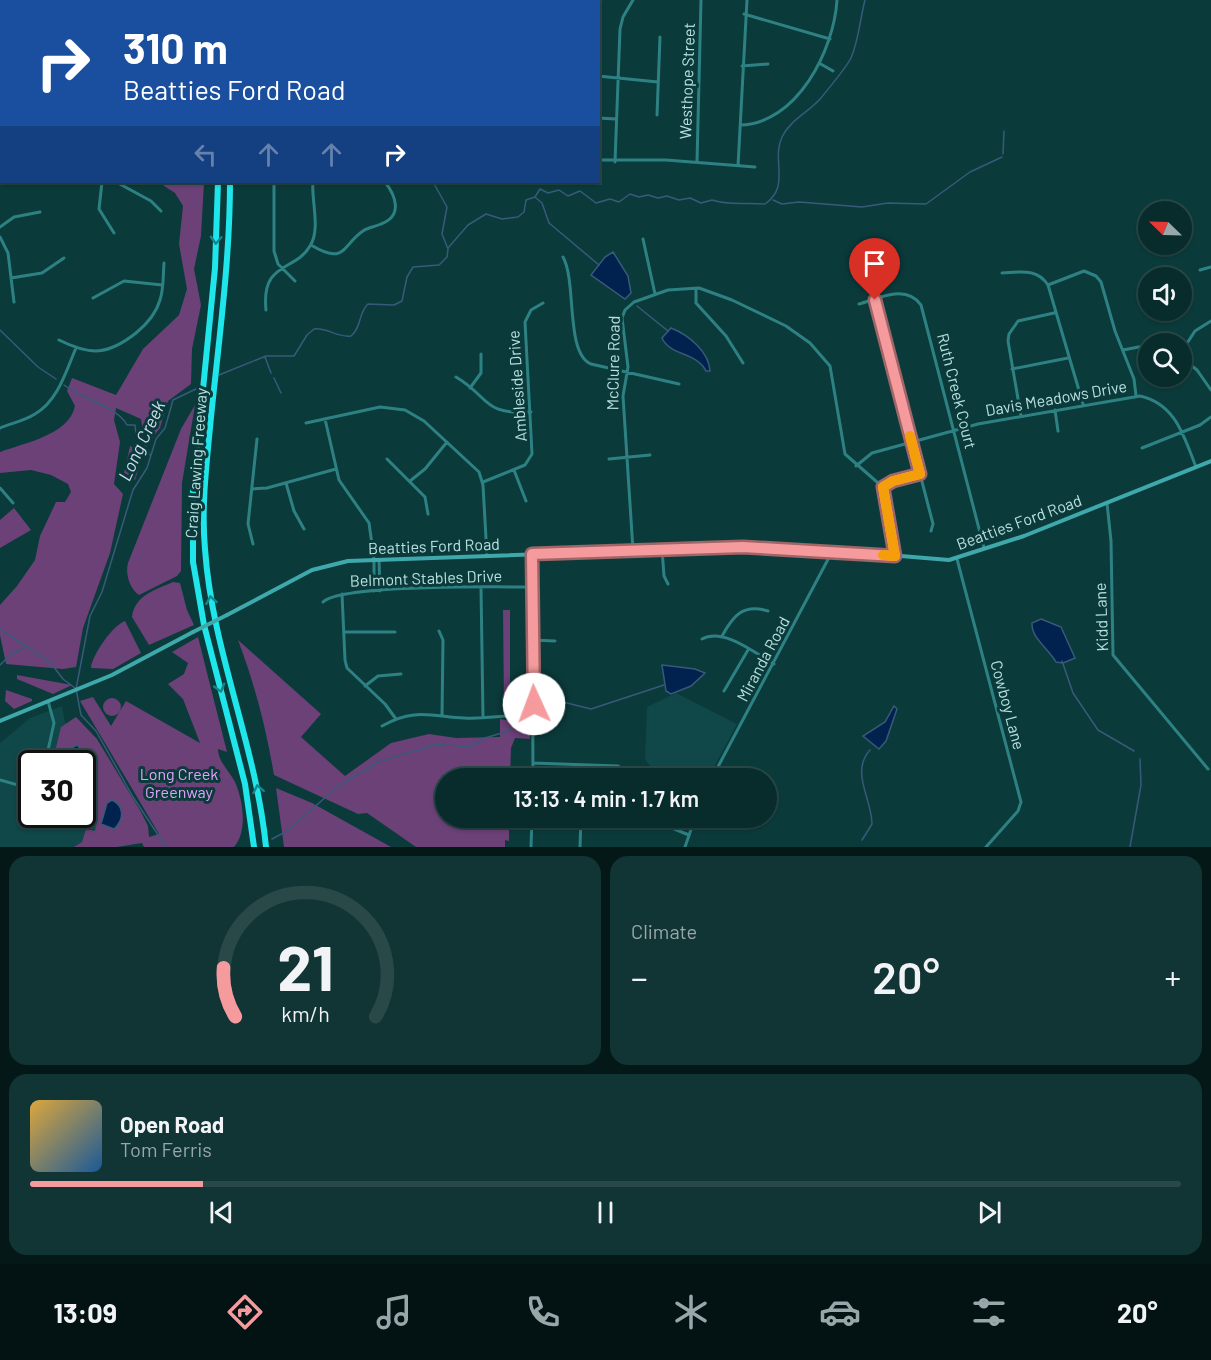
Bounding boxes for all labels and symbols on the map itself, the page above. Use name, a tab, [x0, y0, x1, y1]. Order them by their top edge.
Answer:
street label: Westhope Street	[675, 22, 698, 140]
north arrow	[1138, 201, 1192, 255]
one-way arrow	[210, 235, 223, 244]
pin	[849, 238, 900, 300]
street label: McClure Road	[602, 316, 623, 410]
street label: Ambleside Drive	[503, 330, 530, 442]
street label: Ruth Creek Court	[934, 331, 981, 451]
street label: Davis Meadows Drive	[984, 376, 1128, 419]
street label: Craig Lawing Freeway	[181, 386, 210, 539]
water label: Long Creek	[113, 397, 169, 484]
street label: Beatties Ford Road	[954, 490, 1084, 553]
street label: Beatties Ford Road	[368, 534, 500, 557]
street label: Belmont Stables Drive	[349, 565, 502, 590]
street label: Kidd Lane	[1090, 582, 1111, 652]
one-way arrow	[205, 595, 217, 605]
street label: Miranda Road	[732, 613, 793, 705]
street label: Cowboy Lane	[987, 658, 1030, 752]
position arrow	[502, 672, 566, 736]
one-way arrow	[213, 682, 225, 692]
speed limit sign: 30	[18, 750, 96, 828]
park label: Long Creek Greenway	[140, 764, 218, 801]
one-way arrow	[252, 784, 265, 794]

